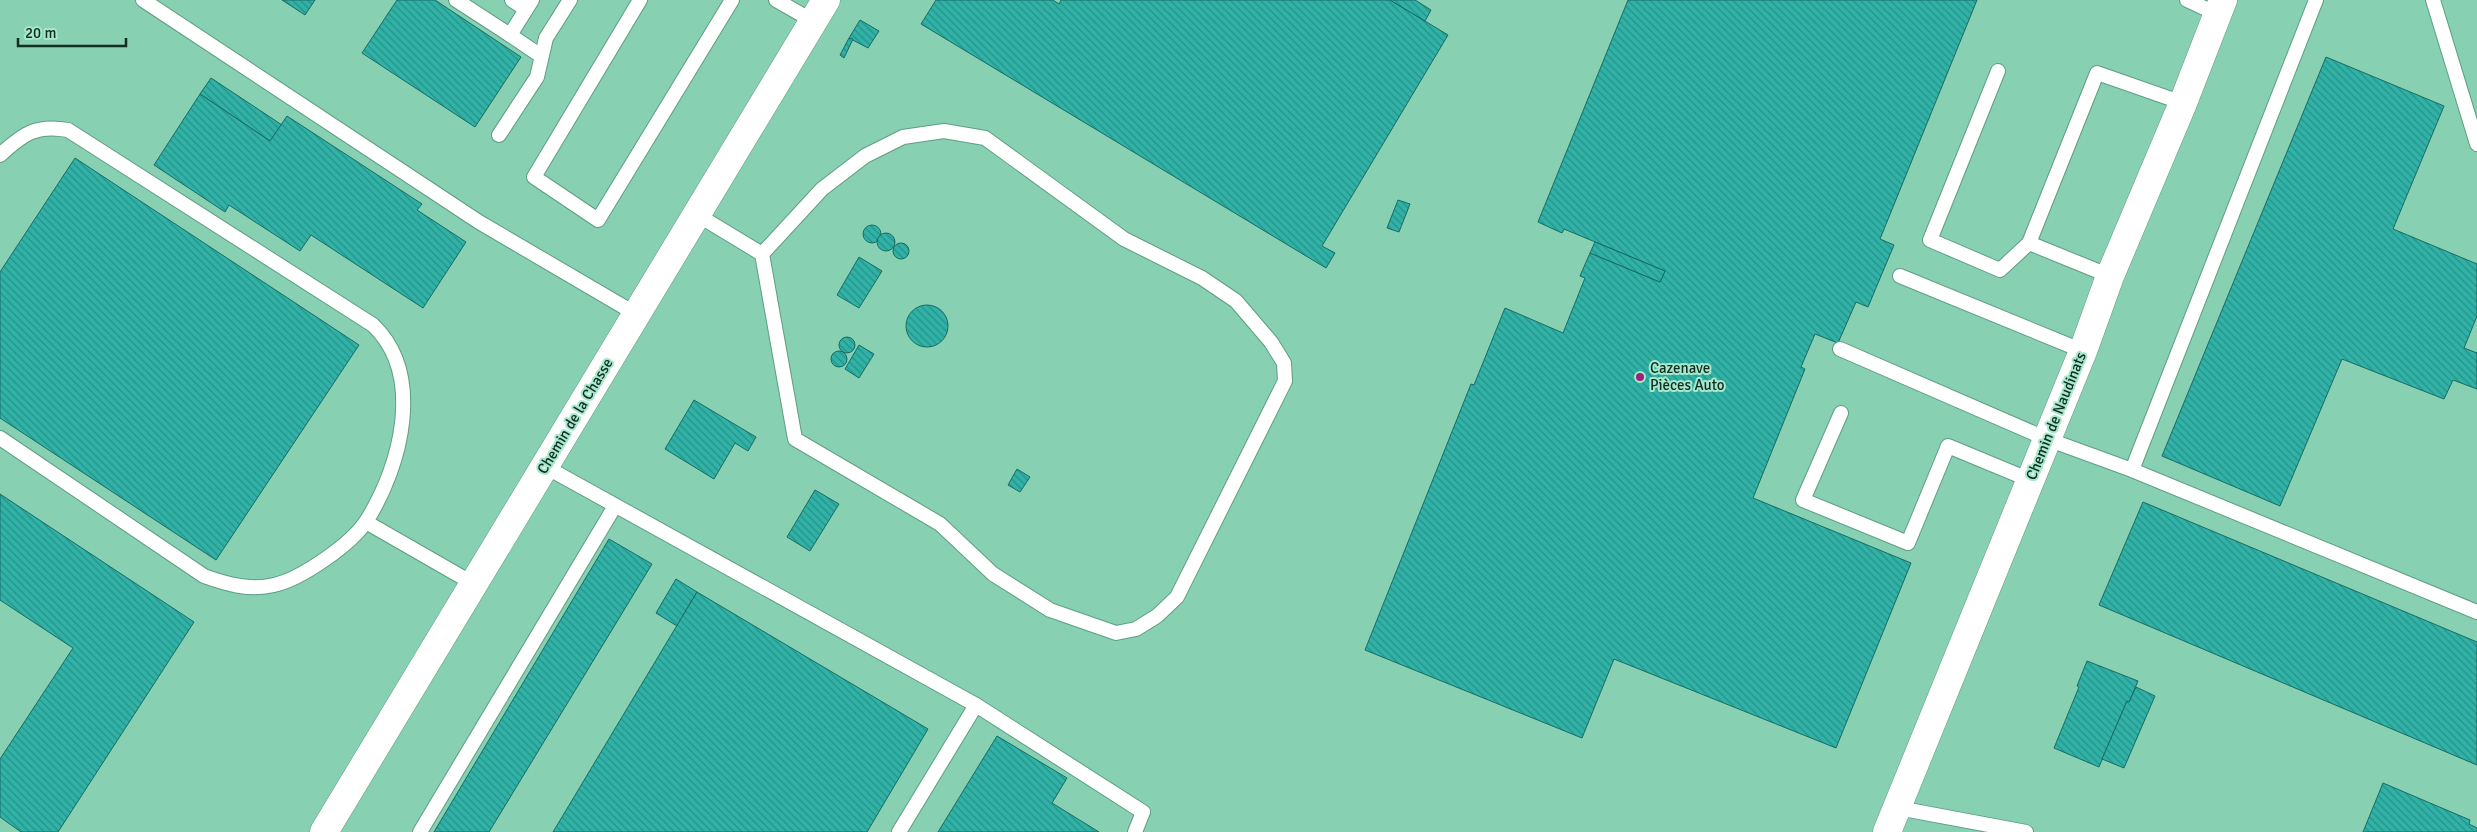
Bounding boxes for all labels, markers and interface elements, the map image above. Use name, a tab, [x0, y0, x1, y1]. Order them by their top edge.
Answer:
scale bar	[18, 15, 125, 47]
text: 20 m	[25, 24, 56, 42]
street label: Chemin de Naudinats	[2022, 349, 2090, 483]
street label: Chemin de la Chasse	[533, 355, 617, 477]
place label: Cazenave Pièces Auto	[1650, 359, 1725, 394]
marker: Cazenave Pièces Auto	[1634, 371, 1646, 383]

